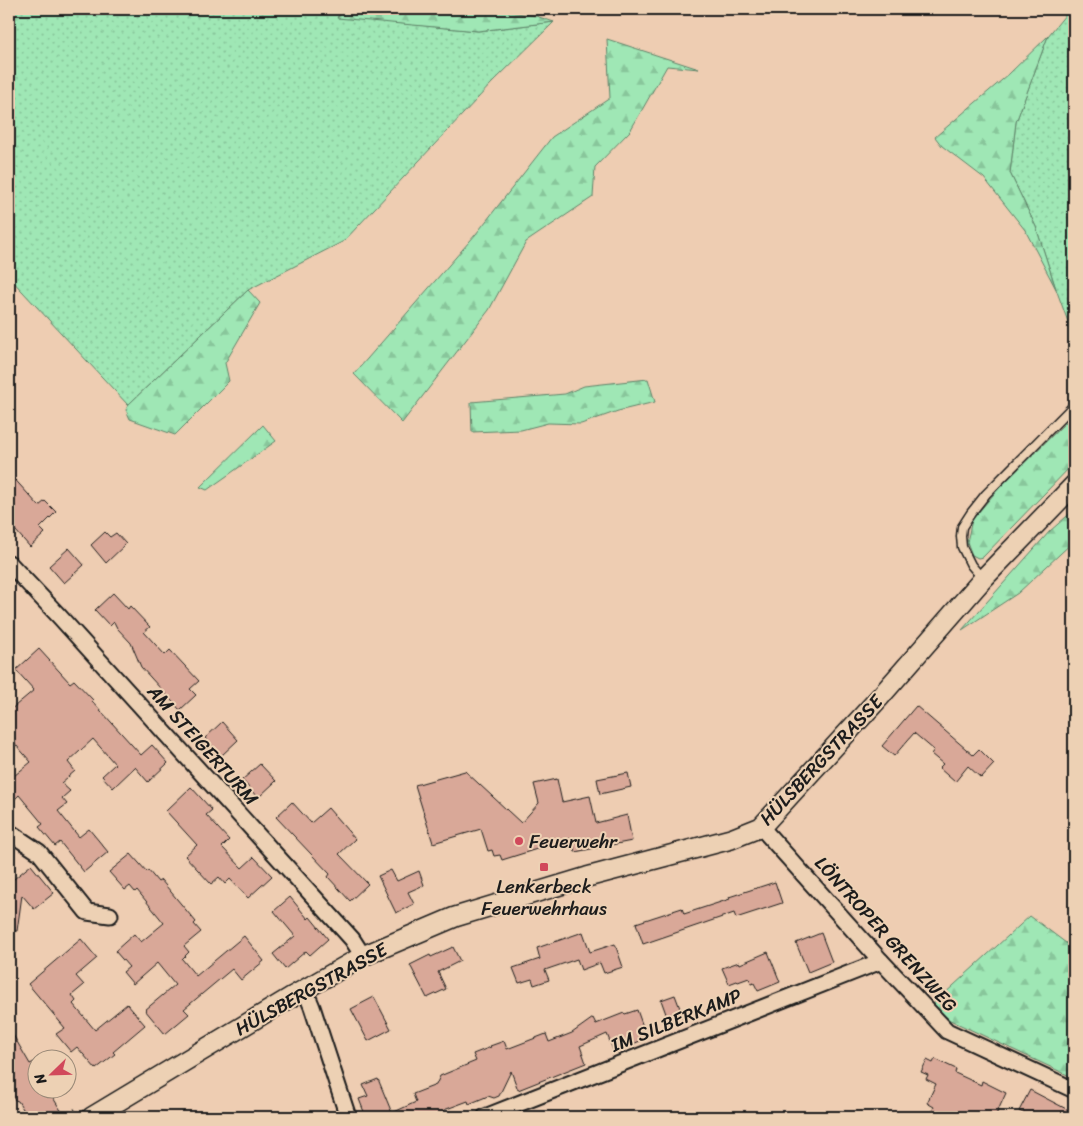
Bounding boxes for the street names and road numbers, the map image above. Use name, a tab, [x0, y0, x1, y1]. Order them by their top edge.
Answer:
street label: AM STEIGERTURM	[138, 676, 267, 813]
street label: HÜLSBERGSTRASSE	[751, 686, 892, 833]
street label: LÖNTROPER GRENZWEG	[806, 848, 966, 1020]
street label: HÜLSBERGSTRASSE	[229, 933, 395, 1045]
street label: IM SILBERKAMP	[604, 979, 747, 1062]

